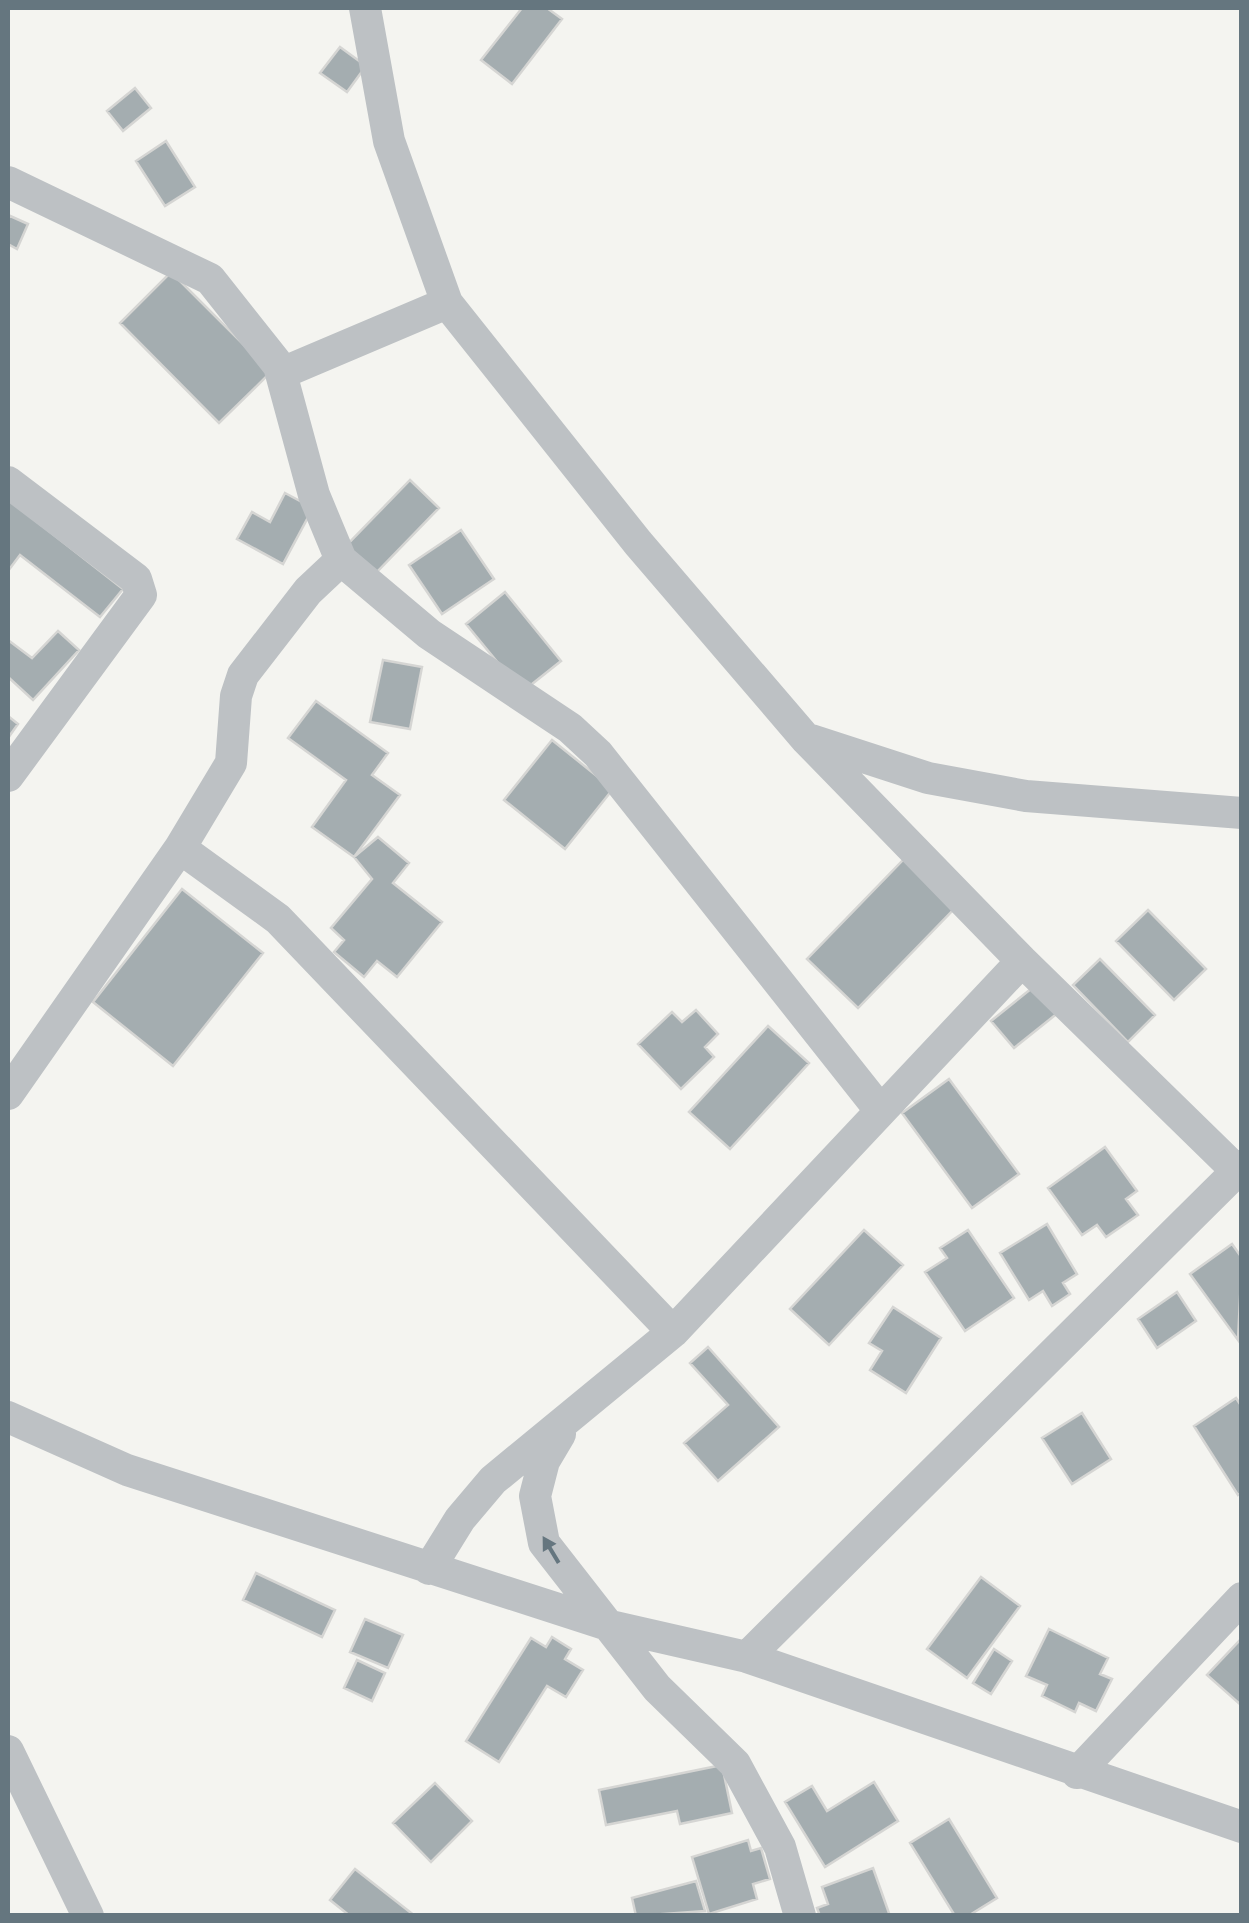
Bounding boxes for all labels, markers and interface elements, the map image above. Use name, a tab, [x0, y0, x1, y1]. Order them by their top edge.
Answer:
one-way arrow	[543, 1536, 560, 1564]

